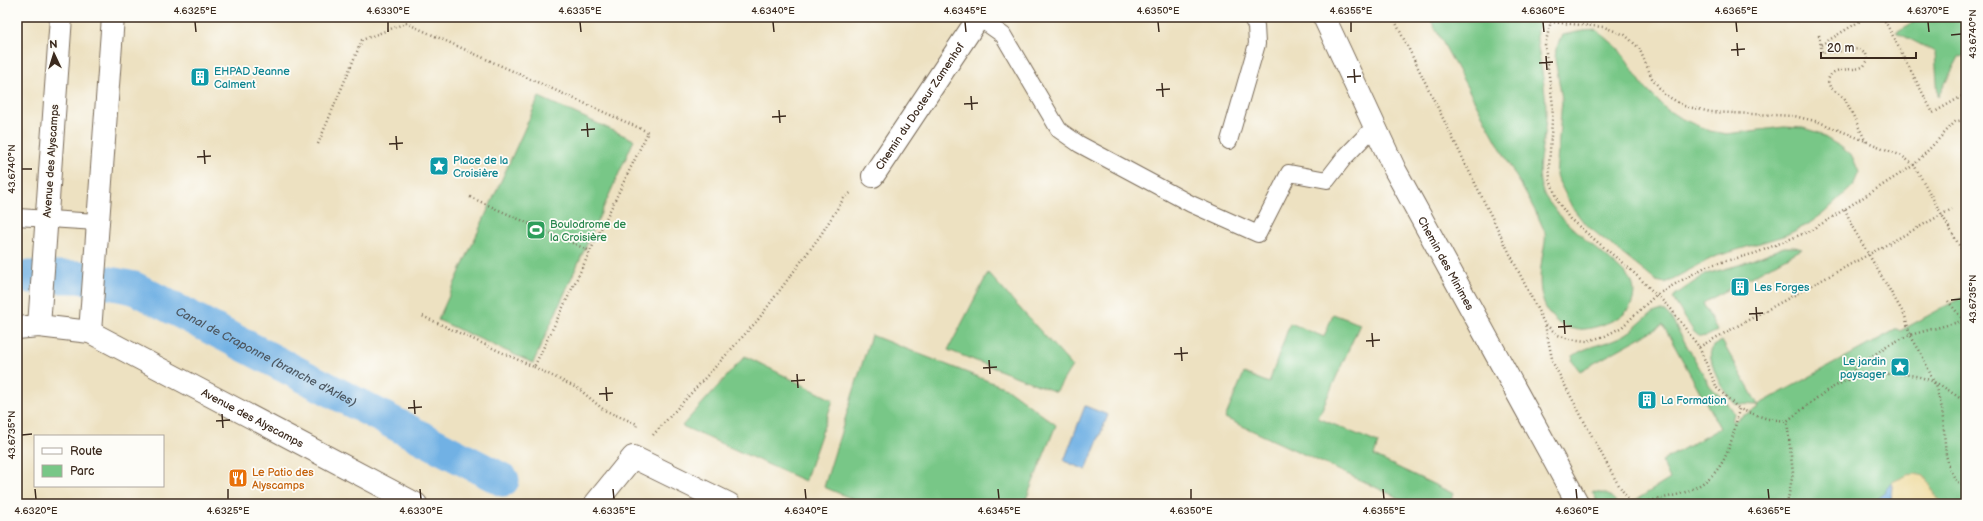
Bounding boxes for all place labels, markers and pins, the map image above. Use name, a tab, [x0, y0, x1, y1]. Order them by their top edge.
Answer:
place label: EHPAD Jeanne Calment	[214, 65, 290, 91]
building icon: EHPAD Jeanne Calment	[189, 66, 211, 88]
place label: Place de la Croisière	[453, 154, 508, 180]
place icon: Place de la Croisière	[428, 155, 450, 177]
place label: Boulodrome de la Croisière	[550, 218, 627, 244]
sports icon: Boulodrome de la Croisière	[525, 219, 547, 241]
building icon: Les Forges	[1729, 276, 1751, 298]
place label: Les Forges	[1754, 281, 1810, 294]
place label: Le jardin paysager	[1840, 355, 1887, 381]
place icon: Le jardin paysager	[1889, 356, 1911, 378]
building icon: La Formation	[1636, 389, 1658, 411]
place label: La Formation	[1661, 394, 1726, 407]
place label: Le Patio des Alyscamps	[252, 466, 314, 492]
restaurant icon: Le Patio des Alyscamps	[227, 467, 249, 489]

